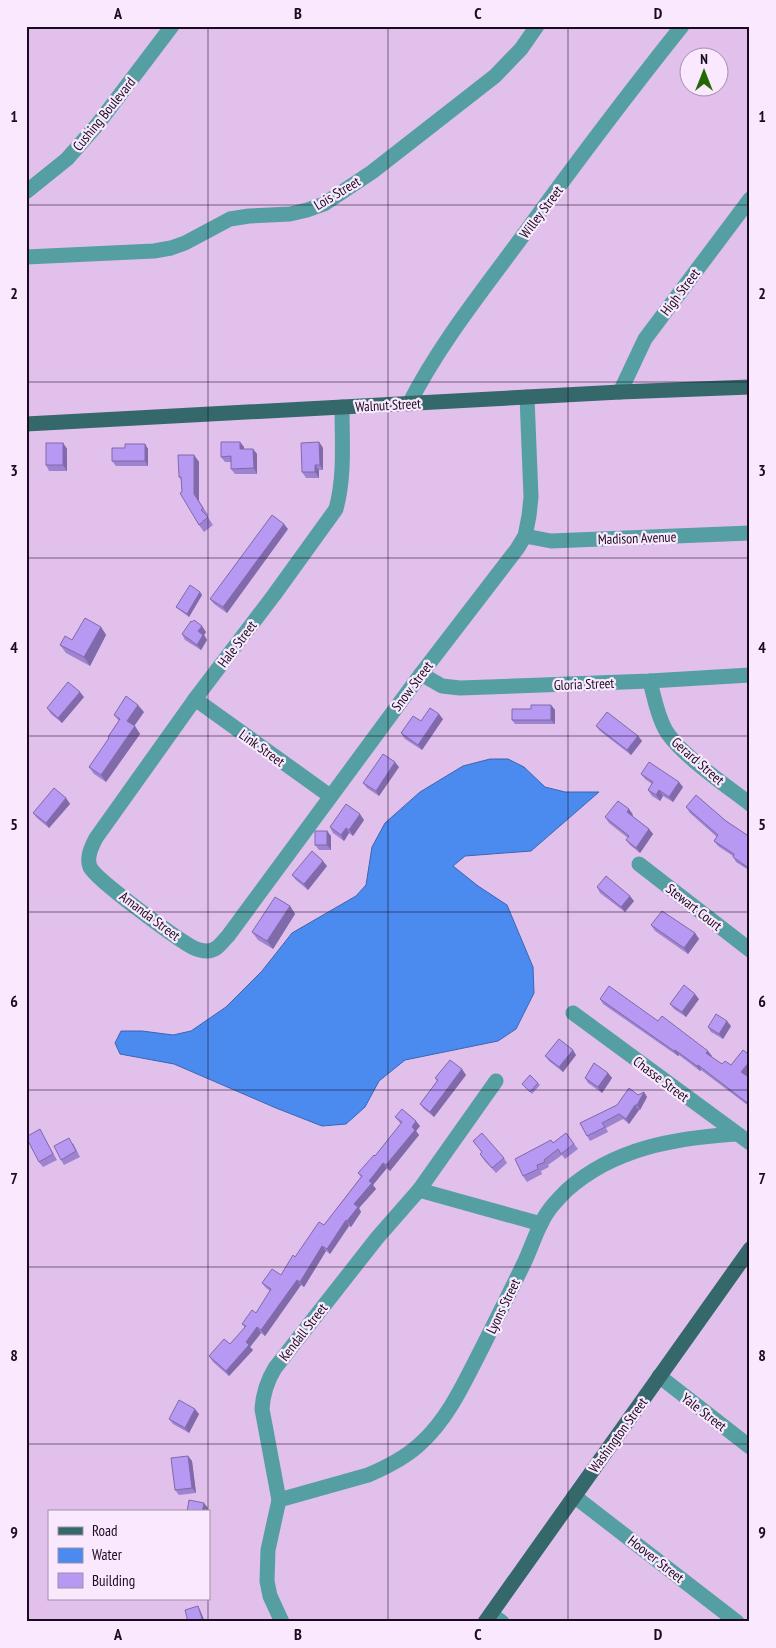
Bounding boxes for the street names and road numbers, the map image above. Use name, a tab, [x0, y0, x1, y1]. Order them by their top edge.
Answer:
street label: Cushing Boulevard	[69, 73, 139, 155]
street label: Lois Street	[311, 172, 364, 214]
street label: Willey Street	[515, 182, 567, 242]
street label: High Street	[656, 265, 704, 319]
street label: Walnut Street	[355, 394, 421, 416]
street label: Madison Avenue	[597, 528, 677, 548]
street label: Hale Street	[214, 617, 261, 671]
street label: Snow Street	[387, 657, 437, 715]
street label: Gloria Street	[553, 674, 615, 694]
street label: Link Street	[236, 725, 288, 771]
street label: Gerard Street	[668, 733, 728, 789]
street label: Stewart Court	[662, 879, 726, 935]
street label: Amanda Street	[116, 887, 184, 945]
street label: Chasse Street	[629, 1052, 693, 1106]
street label: Lyons Street	[482, 1275, 524, 1336]
street label: Kendall Street	[275, 1299, 331, 1364]
street label: Yale Street	[678, 1389, 730, 1435]
street label: Washington Street	[585, 1394, 651, 1476]
street label: Hoover Street	[624, 1531, 688, 1587]

